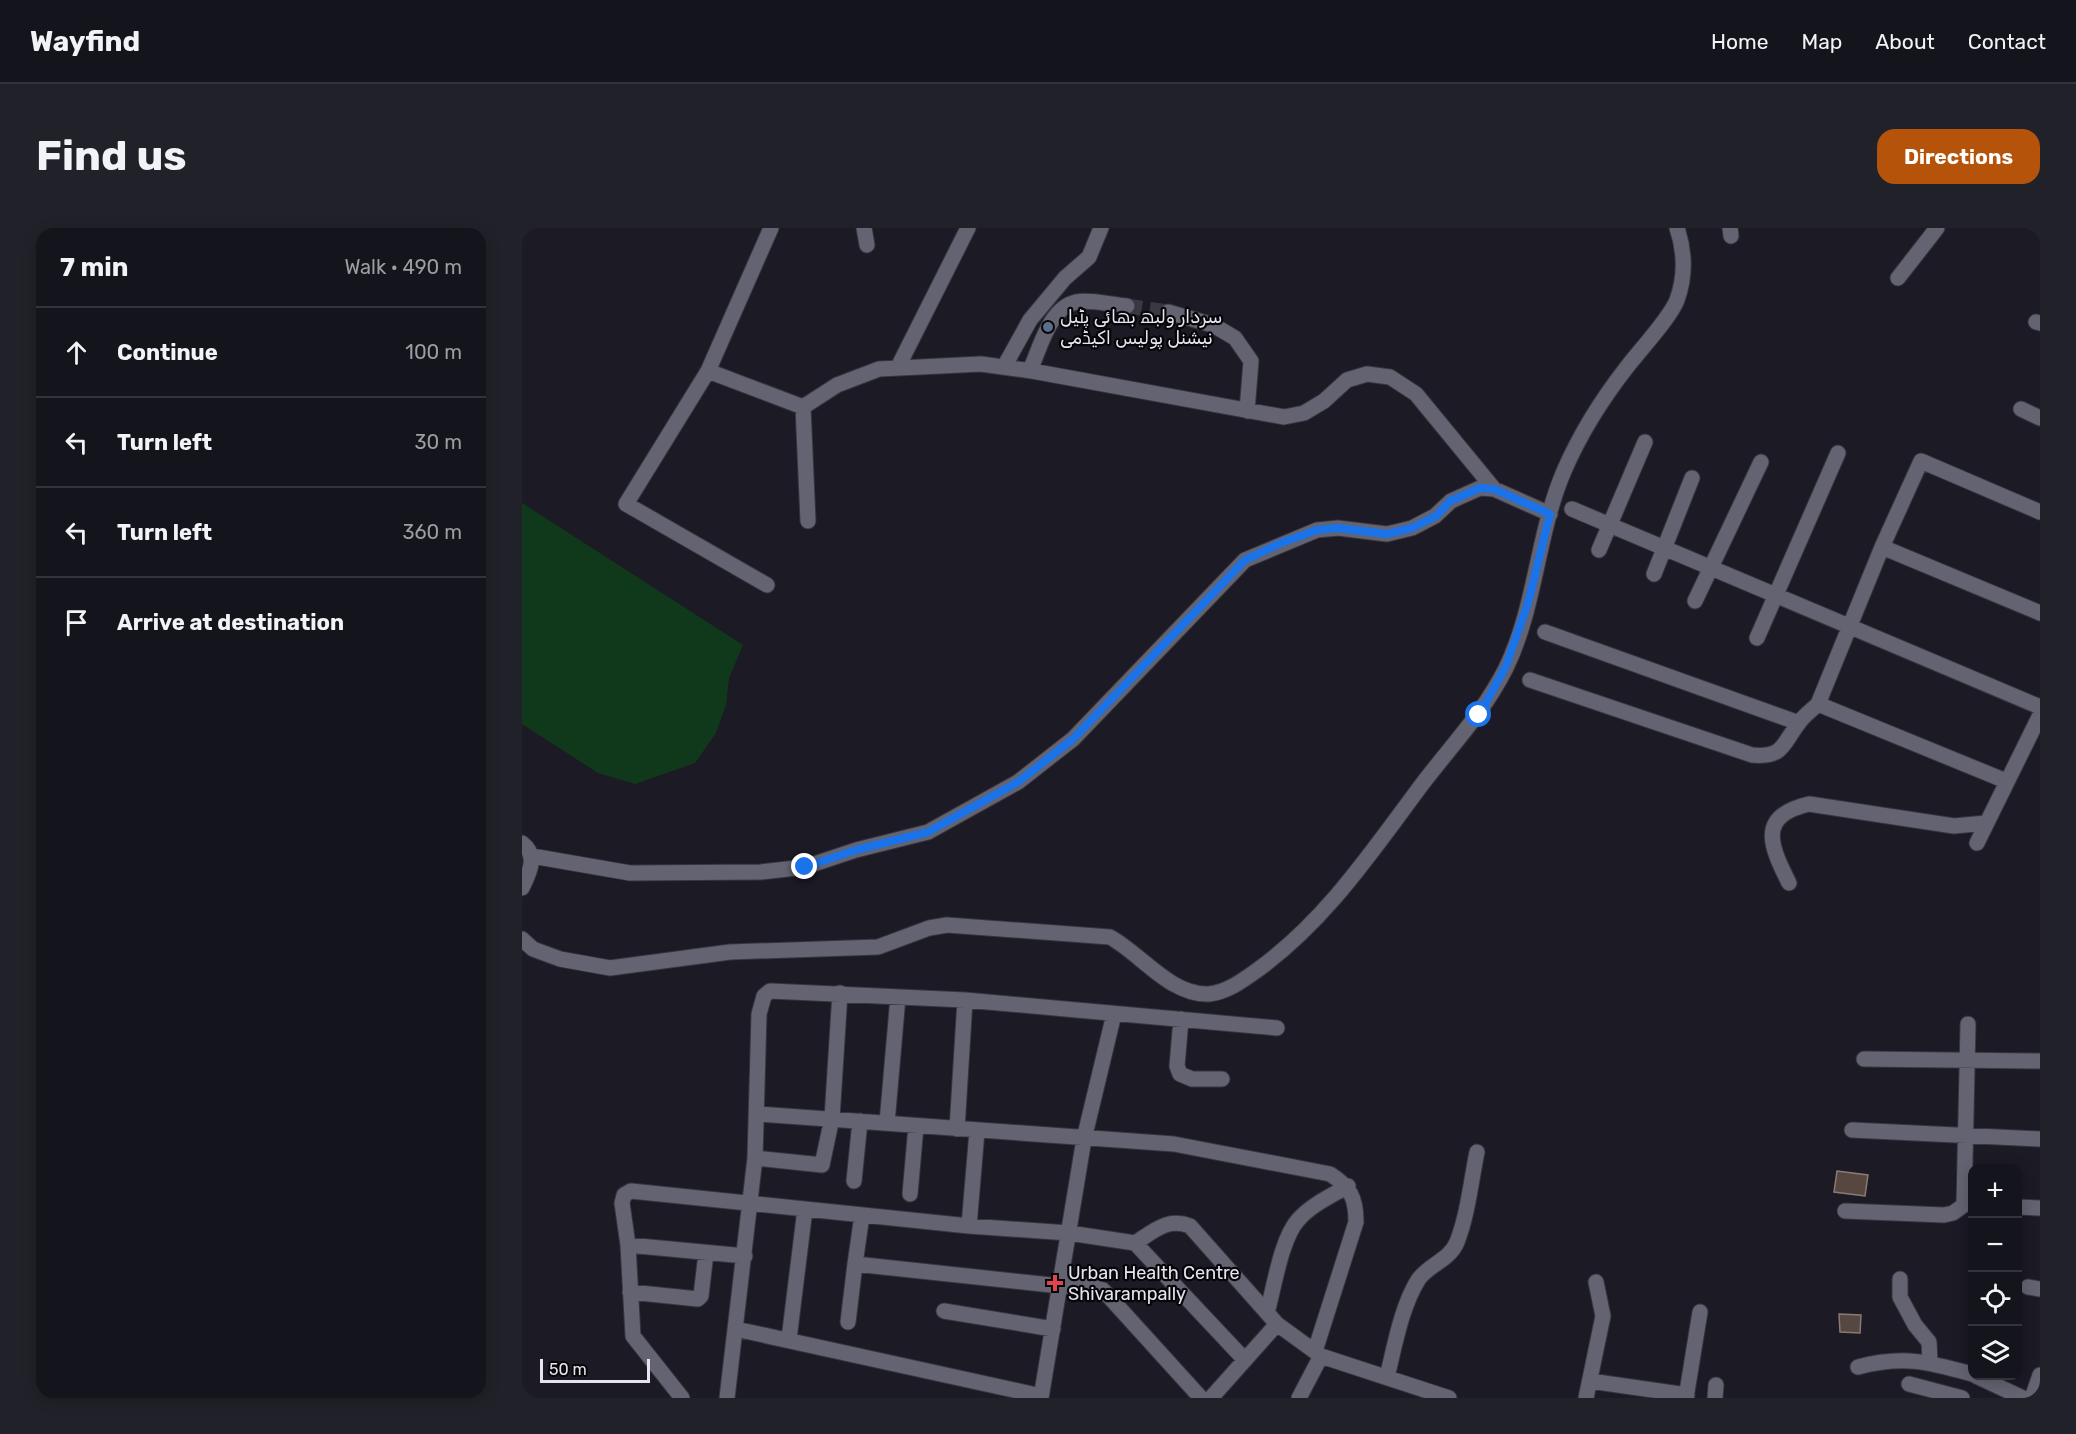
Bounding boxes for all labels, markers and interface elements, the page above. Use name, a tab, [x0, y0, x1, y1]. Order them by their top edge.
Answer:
text: Wayfind	[30, 25, 140, 58]
text: Home	[1711, 29, 1768, 54]
text: Map	[1801, 29, 1842, 54]
text: About	[1875, 29, 1935, 54]
text: Contact	[1968, 29, 2046, 54]
button: Directions	[1877, 129, 2040, 184]
text: Find us	[36, 131, 187, 181]
text: 7 min	[60, 252, 128, 283]
text: Walk · 490 m	[344, 255, 462, 279]
place label: سردار ولبھ بھائی پٹیل نیشنل پولیس اکیڈمی	[1060, 306, 1222, 350]
marker: سردار ولبھ بھائی پٹیل نیشنل پولیس اکیڈمی	[1041, 320, 1055, 334]
icon: ahead	[60, 336, 93, 369]
text: Continue	[117, 339, 218, 366]
text: 100 m	[405, 340, 462, 364]
icon: left	[60, 426, 93, 459]
text: Turn left	[117, 429, 212, 456]
text: 30 m	[415, 430, 462, 454]
icon: left	[60, 516, 93, 549]
text: Turn left	[117, 519, 212, 546]
text: 360 m	[403, 520, 462, 544]
icon: arrive	[60, 606, 93, 639]
text: Arrive at destination	[117, 609, 344, 636]
route start	[1465, 701, 1491, 727]
route end	[791, 853, 817, 879]
map controls	[1968, 1164, 2022, 1380]
button: +	[1968, 1164, 2022, 1218]
button: −	[1968, 1218, 2022, 1272]
place label: Urban Health Centre Shivarampally	[1068, 1262, 1240, 1305]
button: locate	[1968, 1272, 2022, 1326]
marker: Urban Health Centre Shivarampally	[1046, 1274, 1064, 1292]
button: layers	[1968, 1326, 2022, 1380]
scale bar	[540, 1356, 650, 1384]
text: 50 m	[549, 1360, 587, 1379]

